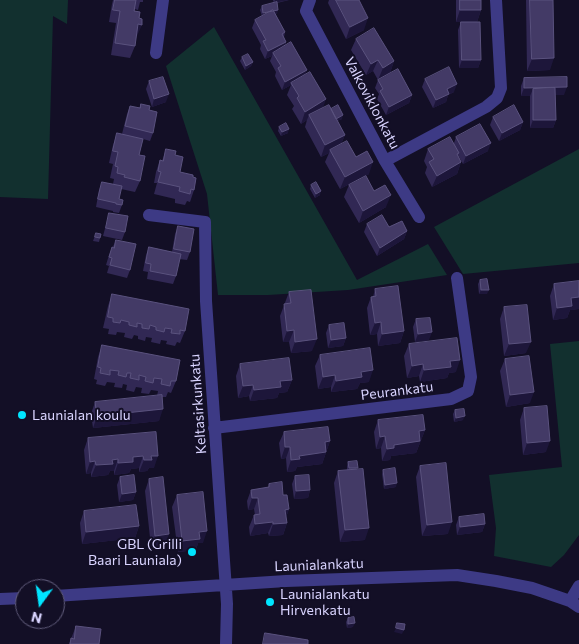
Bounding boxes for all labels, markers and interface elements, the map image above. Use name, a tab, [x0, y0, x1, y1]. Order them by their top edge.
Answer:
street label: Valkoviklonkatu	[341, 54, 403, 152]
street label: Keltasirkunkatu	[186, 353, 210, 455]
street label: Peurankatu	[360, 378, 434, 404]
place label: Launialan koulu	[32, 407, 131, 423]
marker: Launialan koulu	[16, 409, 28, 421]
place label: GBL (Grilli Baari Launiala)	[88, 536, 182, 568]
marker: GBL (Grilli Baari Launiala)	[186, 546, 198, 558]
street label: Launialankatu	[274, 555, 364, 575]
north arrow	[15, 579, 65, 629]
place label: Launialankatu Hirvenkatu	[280, 586, 369, 618]
marker: Launialankatu Hirvenkatu	[264, 596, 276, 608]
text: N	[29, 609, 44, 628]

